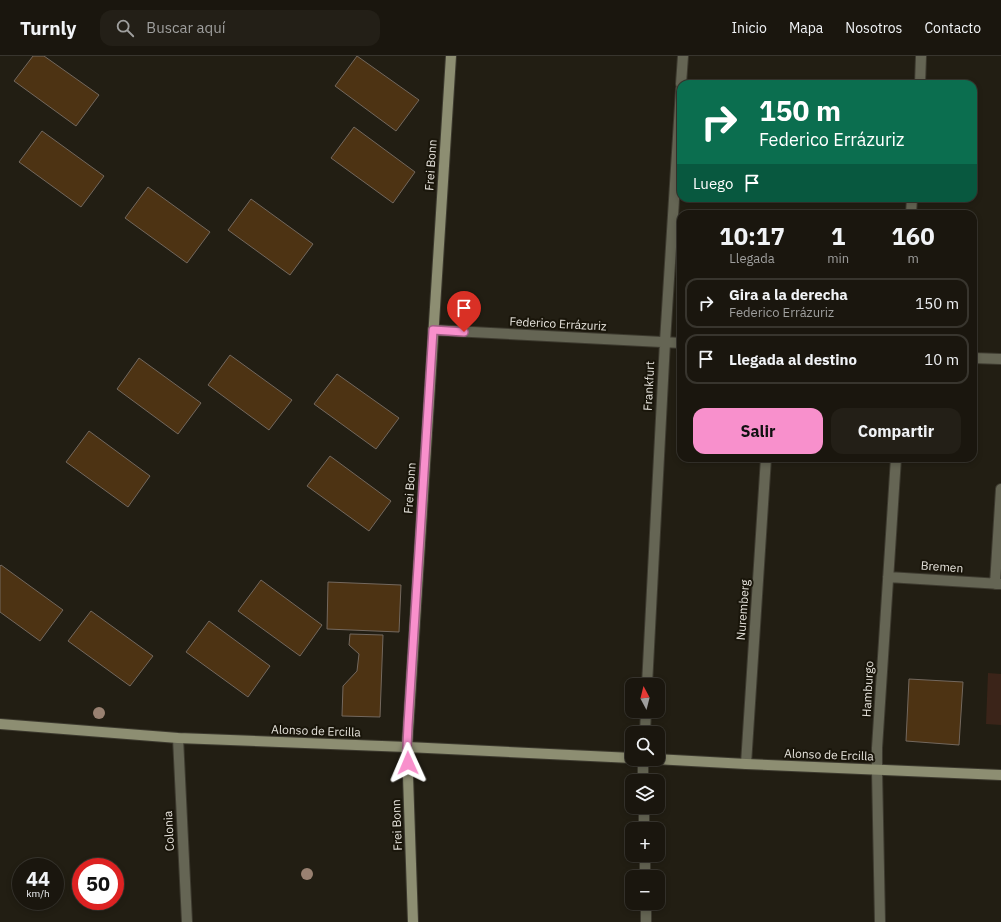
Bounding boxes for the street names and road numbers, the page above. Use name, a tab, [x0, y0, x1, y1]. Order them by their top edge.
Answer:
street label: Frei Bonn	[421, 139, 440, 191]
street label: Federico Errázuriz	[509, 313, 607, 334]
street label: Frankfurt	[640, 361, 657, 411]
street label: Frei Bonn	[400, 462, 419, 514]
street label: Bremen	[920, 558, 964, 575]
street label: Nuremberg	[733, 579, 752, 641]
street label: Hamburgo	[859, 660, 876, 717]
street label: Alonso de Ercilla	[271, 721, 362, 740]
street label: Alonso de Ercilla	[784, 745, 875, 764]
street label: Frei Bonn	[388, 799, 405, 851]
street label: Colonia	[160, 810, 177, 852]

